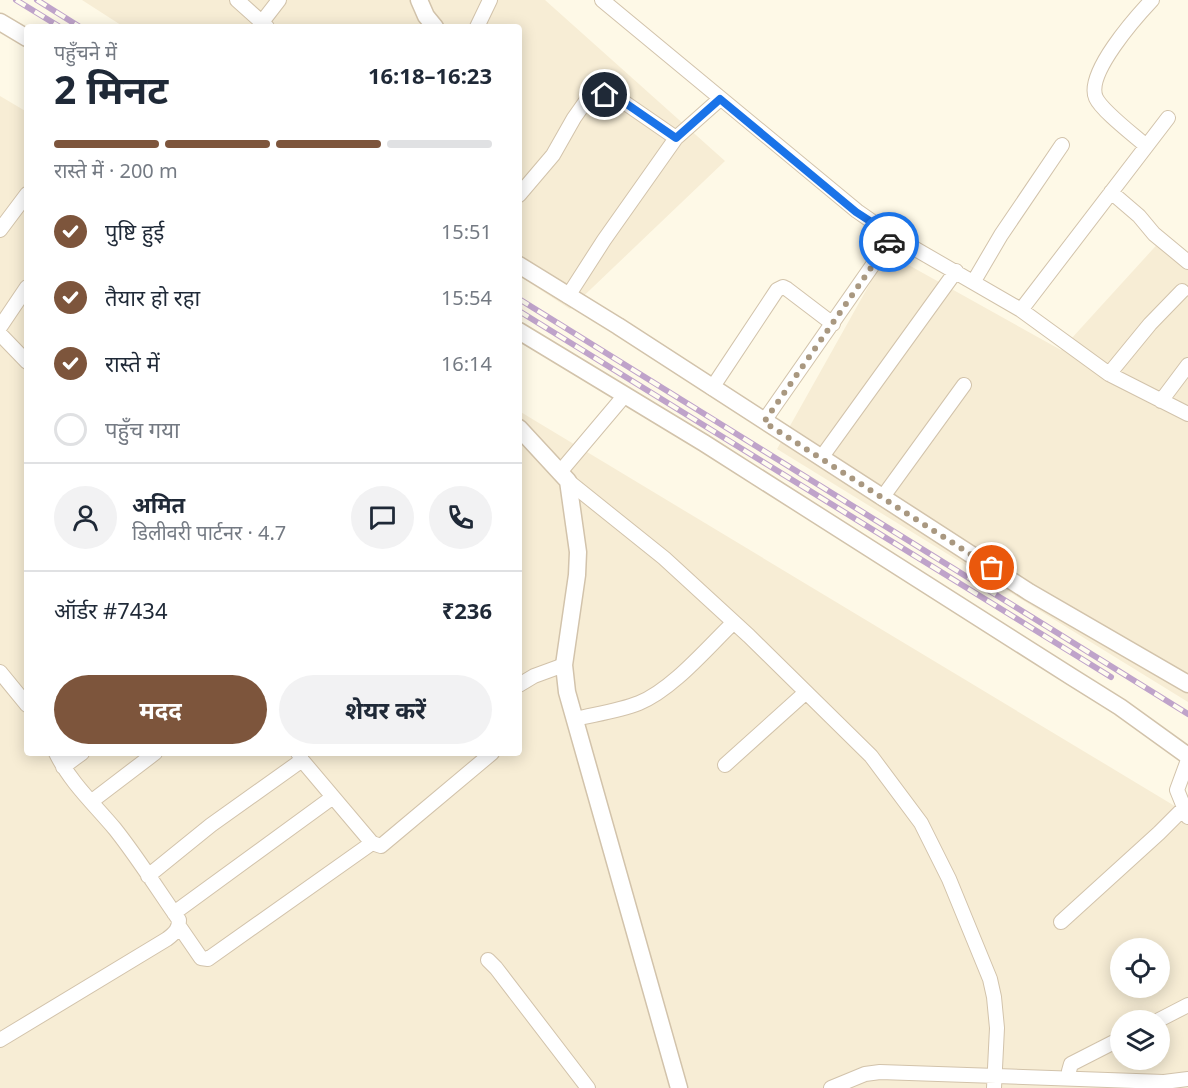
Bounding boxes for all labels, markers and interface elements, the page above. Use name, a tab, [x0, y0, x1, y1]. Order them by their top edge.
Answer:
text: पहुँचने में	[54, 39, 117, 66]
text: 16:18–16:23	[368, 60, 492, 90]
text: 2 मिनट	[54, 62, 168, 115]
pin	[579, 69, 630, 120]
icon: home	[588, 78, 621, 111]
text: रास्ते में · 200 m	[54, 157, 178, 184]
courier	[859, 212, 919, 272]
icon: check	[54, 215, 87, 248]
text: पुष्टि हुई	[105, 216, 164, 246]
text: 15:51	[441, 218, 492, 245]
icon: car	[873, 226, 906, 259]
icon: check	[54, 281, 87, 314]
text: तैयार हो रहा	[105, 282, 200, 312]
text: 15:54	[441, 284, 492, 311]
icon: check	[54, 347, 87, 380]
text: रास्ते में	[105, 348, 160, 378]
text: 16:14	[441, 350, 492, 377]
text: पहुँच गया	[105, 414, 180, 444]
button: person	[54, 486, 117, 549]
button: chat	[351, 486, 414, 549]
button: phone	[429, 486, 492, 549]
text: अमित	[132, 489, 185, 519]
text: डिलीवरी पार्टनर · 4.7	[132, 519, 286, 546]
pin	[966, 542, 1017, 593]
icon: bag	[975, 551, 1008, 584]
text: ऑर्डर #7434	[54, 595, 168, 625]
text: ₹236	[442, 595, 492, 625]
button: मदद	[54, 675, 267, 744]
button: शेयर करें	[279, 675, 492, 744]
map controls	[1110, 938, 1170, 1070]
button: locate	[1110, 938, 1170, 998]
button: layers	[1110, 1010, 1170, 1070]

